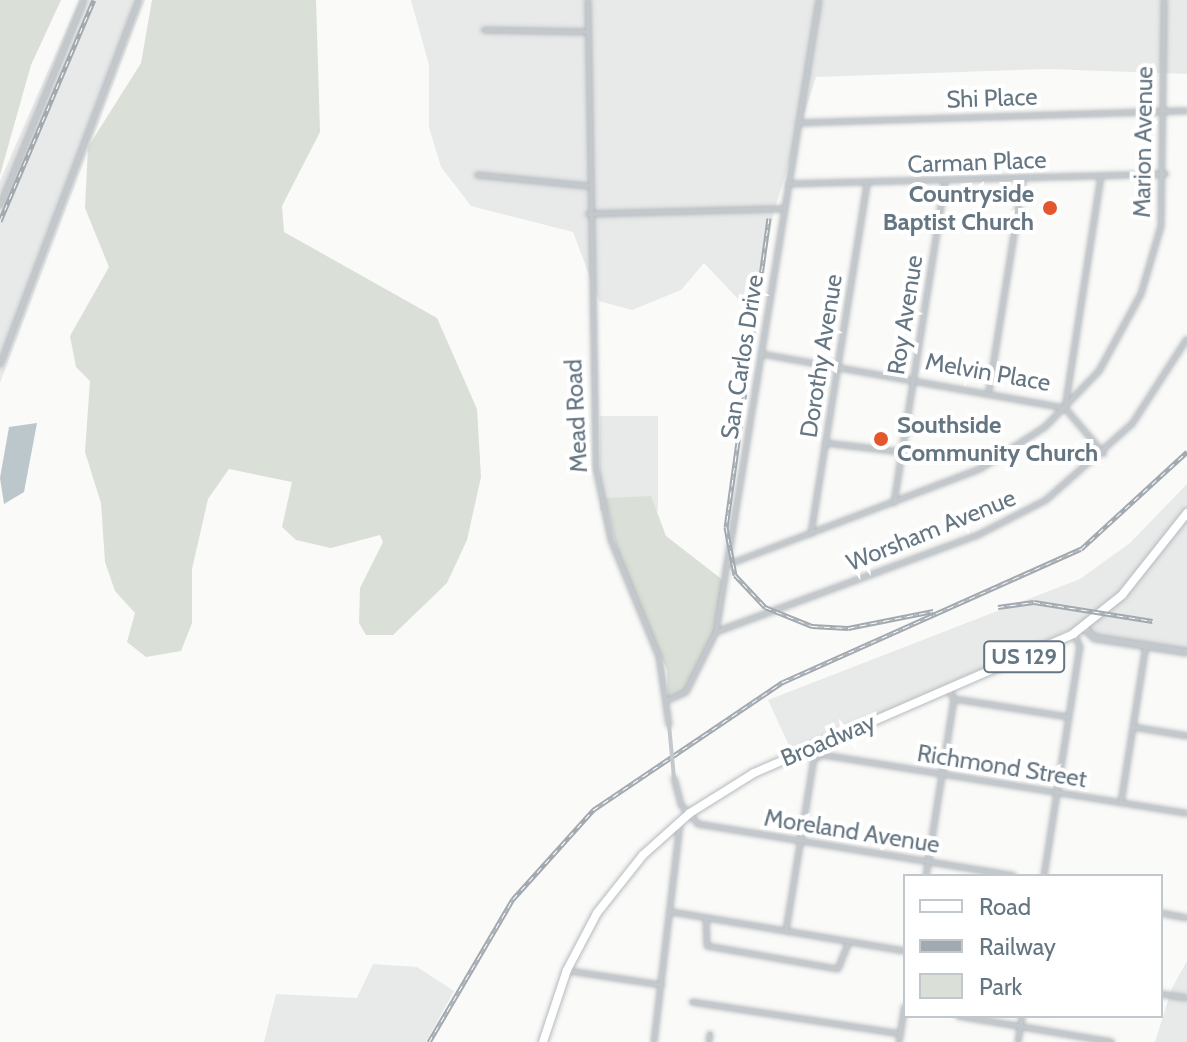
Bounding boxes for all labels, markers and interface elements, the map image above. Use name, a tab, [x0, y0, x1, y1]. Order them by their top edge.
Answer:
street label: Marion Avenue	[1127, 66, 1159, 218]
street label: Shi Place	[946, 82, 1038, 114]
street label: Carman Place	[907, 145, 1047, 179]
place label: Countryside Baptist Church	[883, 180, 1034, 236]
marker: Countryside Baptist Church	[1041, 199, 1059, 217]
street label: Roy Avenue	[881, 253, 929, 377]
street label: Dorothy Avenue	[794, 272, 848, 440]
street label: San Carlos Drive	[715, 273, 769, 441]
street label: Melvin Place	[923, 347, 1053, 397]
street label: Mead Road	[559, 358, 593, 474]
place label: Southside Community Church	[897, 411, 1098, 467]
marker: Southside Community Church	[872, 430, 890, 448]
street label: Worsham Avenue	[842, 483, 1020, 577]
road number: US 129	[982, 639, 1066, 675]
street label: Broadway	[776, 707, 880, 773]
street label: Richmond Street	[915, 738, 1089, 794]
street label: Moreland Avenue	[762, 803, 942, 859]
legend	[903, 874, 1163, 1018]
text: Road	[979, 892, 1031, 921]
text: Railway	[979, 932, 1056, 961]
text: Park	[979, 972, 1022, 1001]

